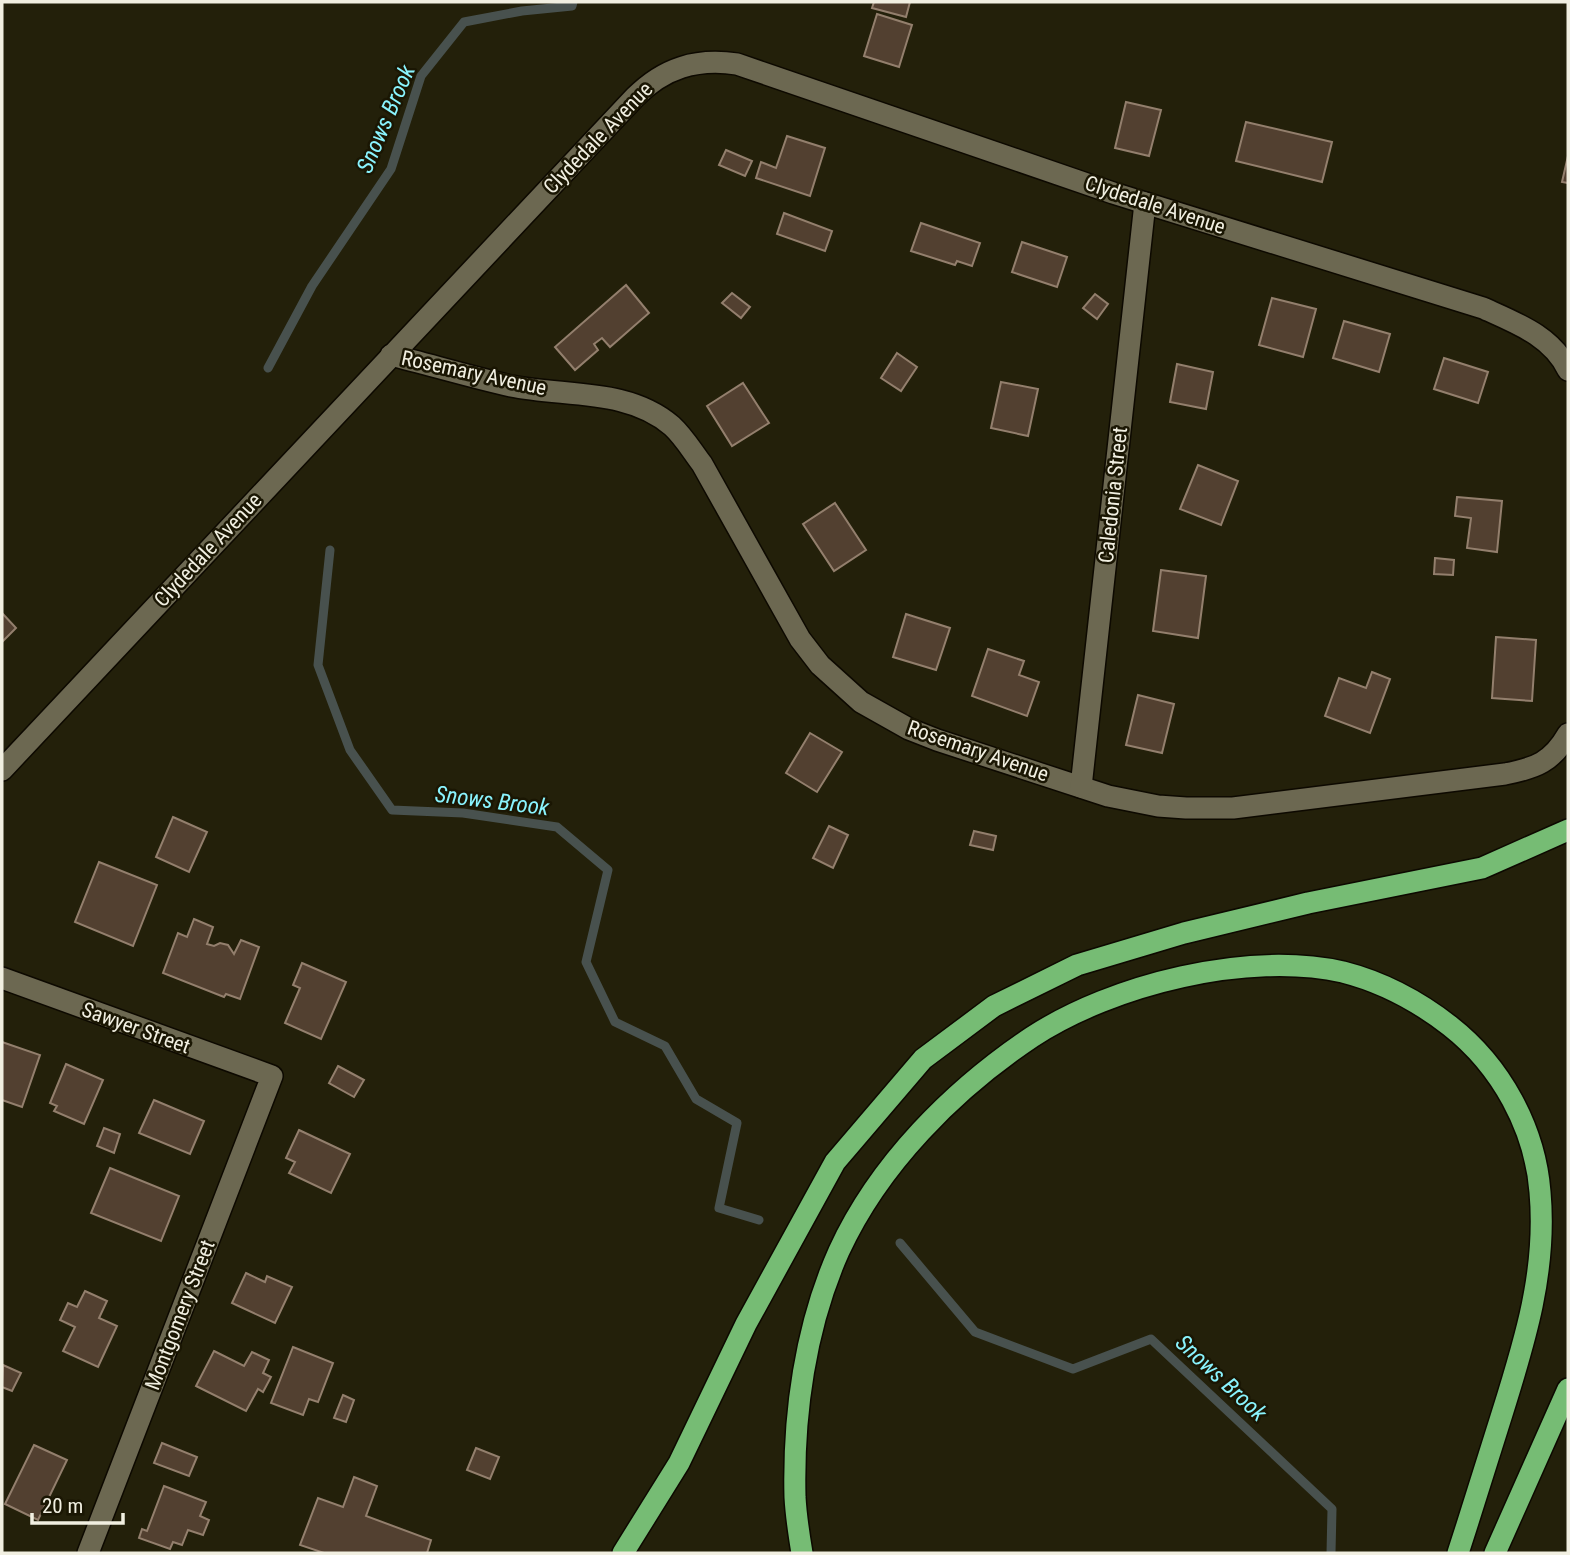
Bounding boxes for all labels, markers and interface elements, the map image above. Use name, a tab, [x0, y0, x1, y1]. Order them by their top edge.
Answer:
water label: Snows Brook	[351, 60, 421, 177]
street label: Clydedale Avenue	[539, 77, 657, 199]
street label: Clydedale Avenue	[1082, 171, 1228, 239]
street label: Rosemary Avenue	[399, 346, 549, 400]
street label: Caledonia Street	[1094, 426, 1132, 564]
street label: Clydedale Avenue	[149, 488, 267, 612]
street label: Rosemary Avenue	[904, 716, 1052, 786]
water label: Snows Brook	[433, 781, 551, 822]
street label: Sawyer Street	[79, 997, 193, 1059]
street label: Montgomery Street	[140, 1237, 220, 1393]
water label: Snows Brook	[1170, 1329, 1273, 1428]
scale bar	[32, 1482, 122, 1526]
text: 20 m	[42, 1494, 83, 1518]

